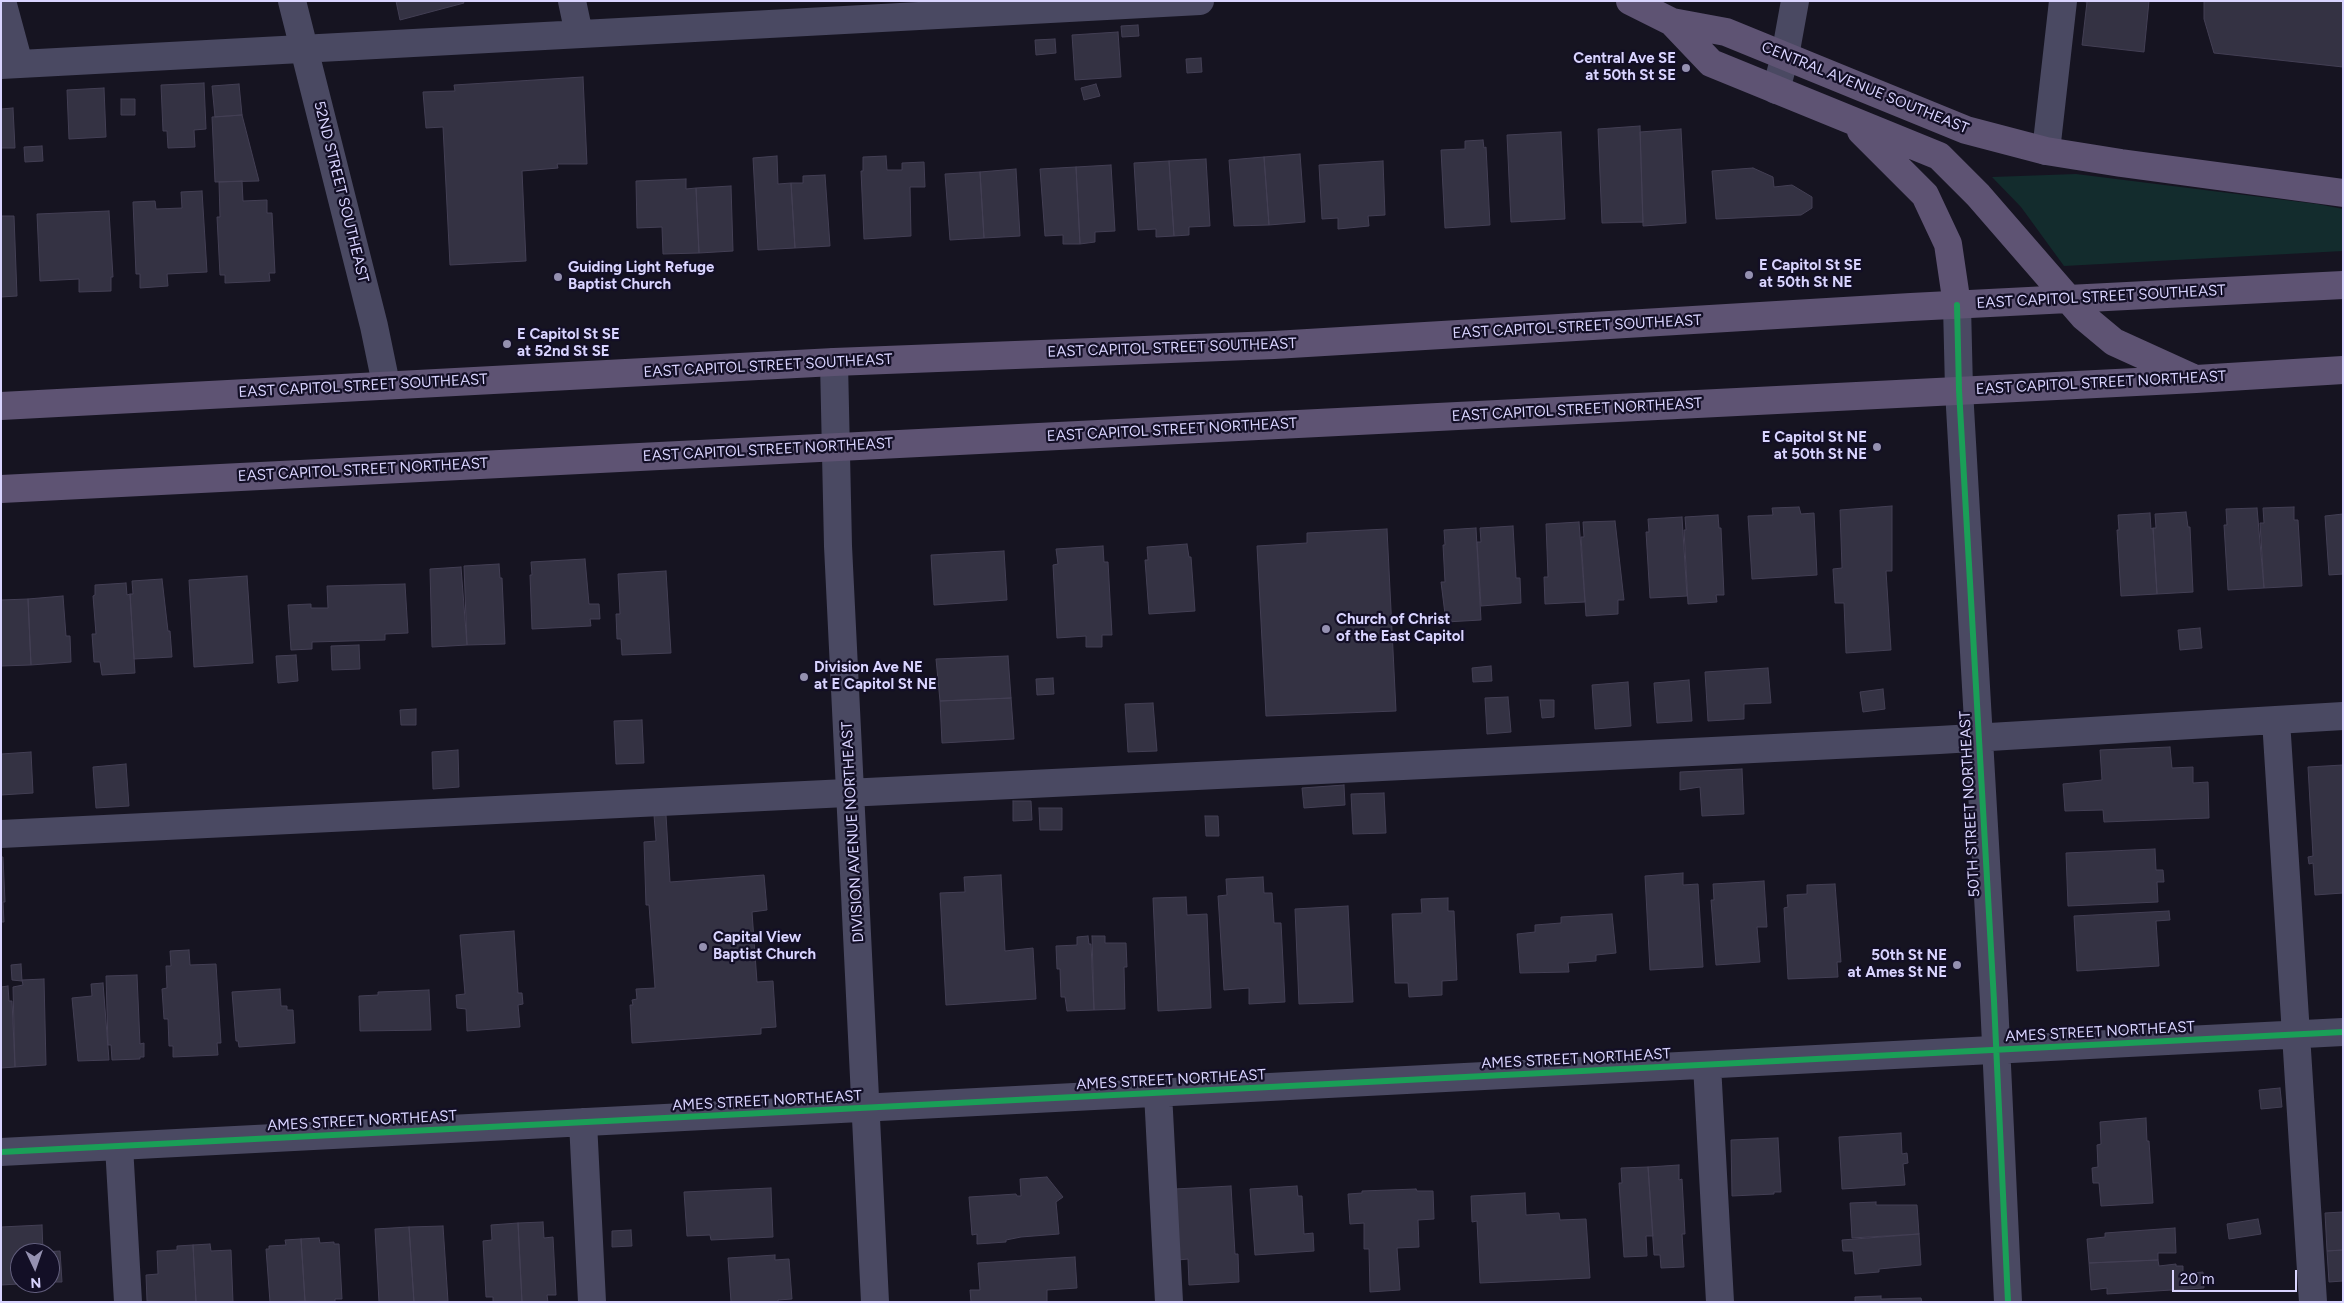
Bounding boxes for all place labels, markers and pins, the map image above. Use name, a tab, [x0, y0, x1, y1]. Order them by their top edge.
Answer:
place label: Central Ave SE at 50th St SE	[1573, 50, 1676, 85]
marker: Central Ave SE at 50th St SE	[1680, 62, 1692, 74]
place label: E Capitol St SE at 50th St NE	[1759, 257, 1862, 292]
place label: Guiding Light Refuge Baptist Church	[568, 259, 714, 294]
marker: E Capitol St SE at 50th St NE	[1743, 269, 1755, 281]
marker: Guiding Light Refuge Baptist Church	[552, 271, 564, 283]
place label: E Capitol St SE at 52nd St SE	[517, 326, 620, 361]
marker: E Capitol St SE at 52nd St SE	[501, 338, 513, 350]
place label: E Capitol St NE at 50th St NE	[1762, 429, 1867, 464]
marker: E Capitol St NE at 50th St NE	[1871, 441, 1883, 453]
place label: Church of Christ of the East Capitol	[1336, 611, 1464, 646]
marker: Church of Christ of the East Capitol	[1320, 623, 1332, 635]
place label: Division Ave NE at E Capitol St NE	[814, 659, 937, 694]
marker: Division Ave NE at E Capitol St NE	[798, 671, 810, 683]
place label: Capital View Baptist Church	[713, 929, 816, 964]
marker: Capital View Baptist Church	[697, 941, 709, 953]
place label: 50th St NE at Ames St NE	[1848, 947, 1947, 982]
marker: 50th St NE at Ames St NE	[1951, 959, 1963, 971]

